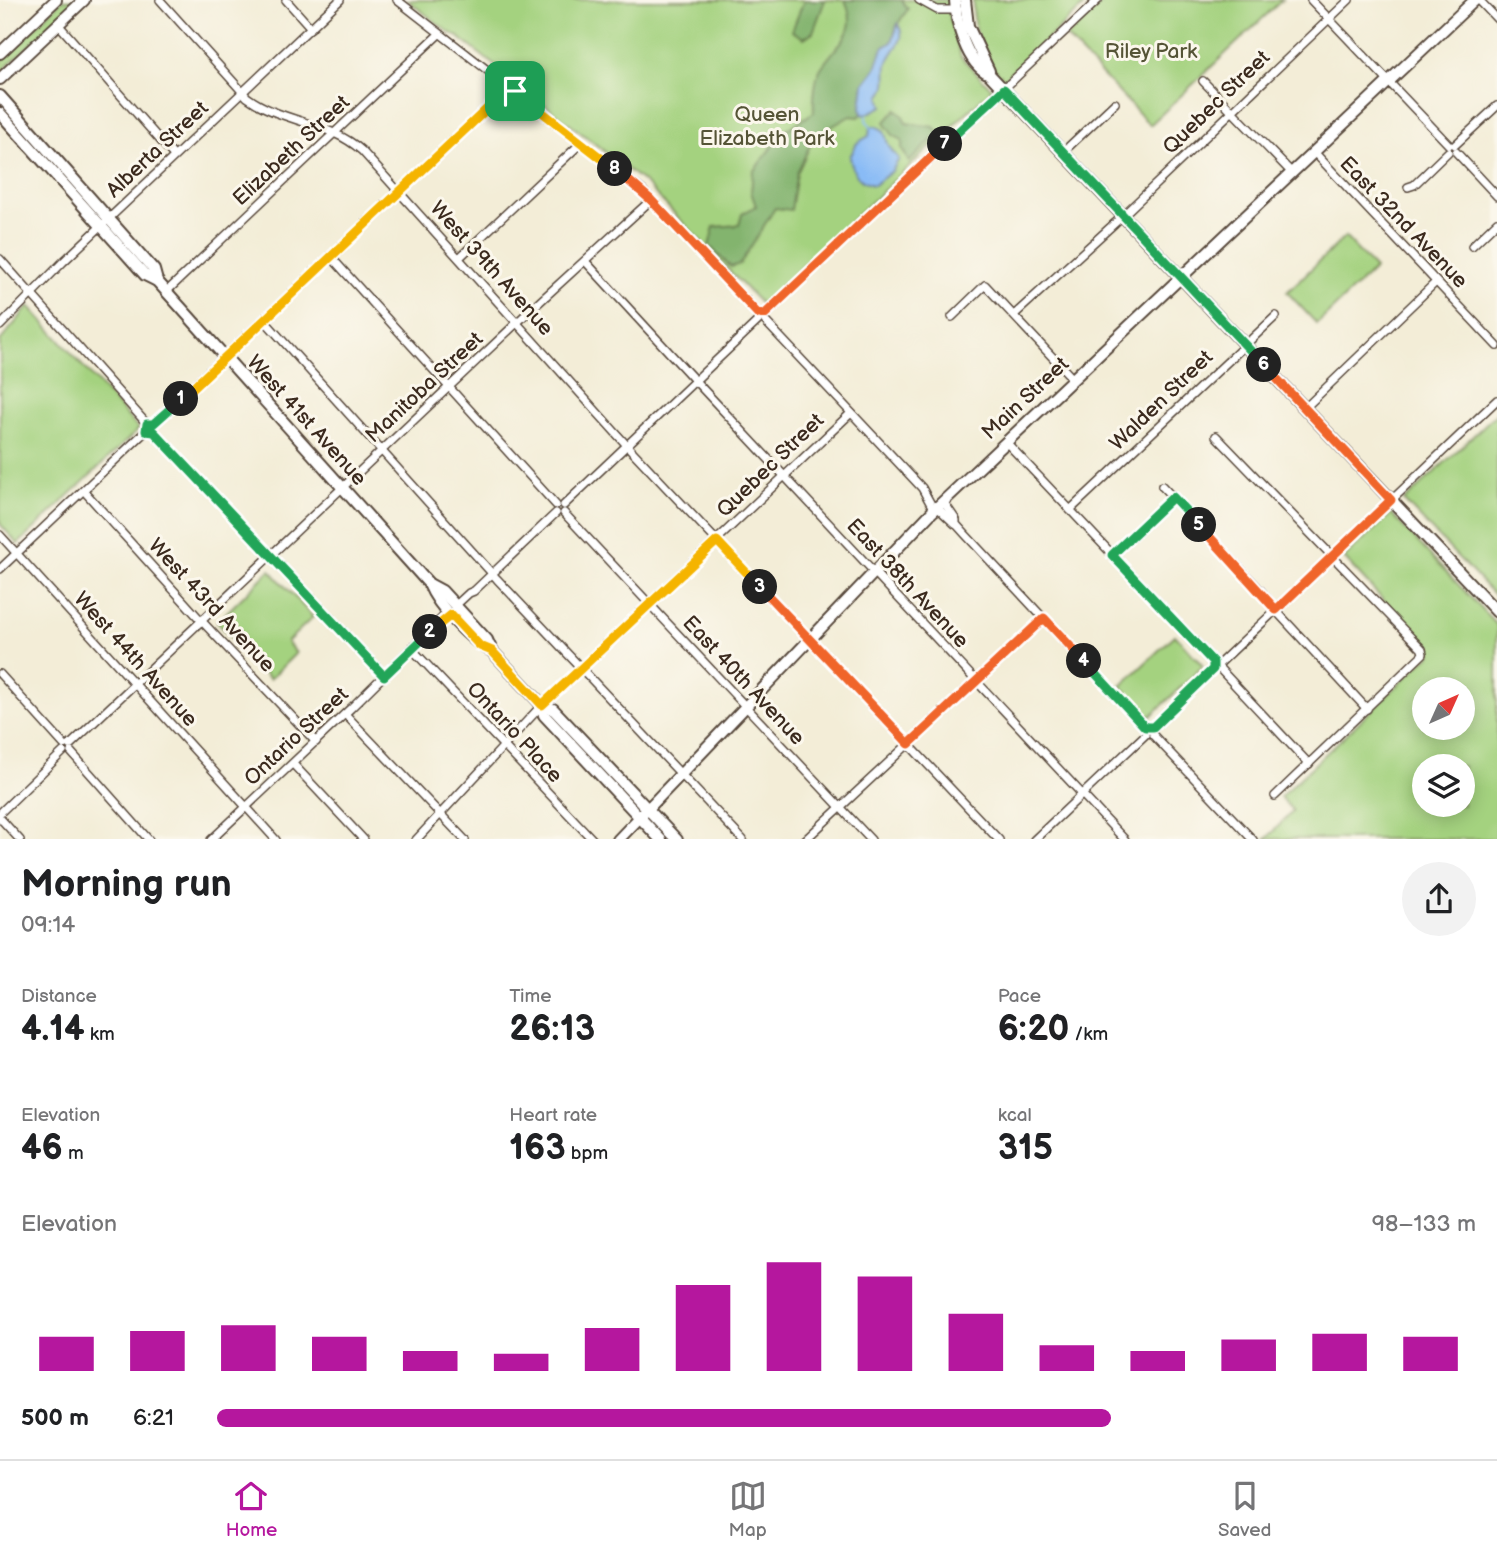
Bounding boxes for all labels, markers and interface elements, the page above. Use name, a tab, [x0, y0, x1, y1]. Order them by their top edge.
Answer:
park label: Riley Park	[1105, 39, 1198, 64]
street label: Quebec Street	[1158, 45, 1275, 160]
pin	[485, 61, 545, 121]
icon: arrive	[496, 72, 534, 110]
street label: Elizabeth Street	[228, 90, 355, 211]
street label: Alberta Street	[101, 95, 214, 203]
park label: Queen Elizabeth Park	[699, 102, 835, 151]
pin: 7	[928, 127, 962, 162]
text: 7	[939, 132, 950, 155]
street label: East 32nd Avenue	[1334, 151, 1473, 293]
pin: 8	[598, 152, 632, 186]
text: 8	[609, 157, 620, 180]
street label: West 39th Avenue	[425, 196, 559, 341]
street label: Manitoba Street	[361, 326, 489, 448]
street label: Walden Street	[1105, 345, 1218, 456]
pin: 6	[1246, 348, 1282, 382]
street label: West 41st Avenue	[242, 350, 372, 491]
street label: Main Street	[977, 351, 1074, 445]
text: 6	[1258, 353, 1269, 376]
pin: 1	[164, 382, 198, 416]
text: 1	[177, 387, 185, 410]
street label: Quebec Street	[712, 408, 829, 523]
pin: 5	[1182, 508, 1216, 542]
text: 5	[1193, 513, 1204, 536]
street label: East 38th Avenue	[841, 514, 974, 653]
street label: West 43rd Avenue	[143, 533, 280, 677]
pin: 3	[742, 570, 778, 604]
text: 3	[754, 575, 765, 598]
street label: West 44th Avenue	[69, 587, 203, 732]
street label: East 40th Avenue	[677, 611, 810, 750]
pin: 2	[412, 614, 448, 650]
text: 2	[424, 620, 435, 643]
pin: 4	[1066, 644, 1102, 678]
text: 4	[1078, 649, 1089, 672]
street label: Ontario Place	[462, 677, 568, 788]
north arrow	[1412, 677, 1475, 740]
map controls	[1412, 677, 1475, 817]
street label: Ontario Street	[239, 682, 354, 791]
button: layers	[1412, 754, 1475, 817]
text: Morning run	[21, 862, 232, 907]
button: share	[1402, 862, 1476, 936]
text: 09:14	[21, 911, 75, 939]
text: Distance	[21, 985, 97, 1008]
text: Time	[509, 985, 551, 1008]
text: Pace	[998, 985, 1041, 1008]
text: 4.14	[21, 1008, 85, 1051]
text: 26:13	[509, 1008, 595, 1051]
text: 6:20	[998, 1008, 1069, 1051]
text: km	[85, 1023, 115, 1046]
text: /km	[1069, 1023, 1108, 1046]
text: Elevation	[21, 1104, 100, 1127]
text: Heart rate	[509, 1104, 597, 1127]
text: kcal	[998, 1104, 1032, 1127]
text: 46	[21, 1127, 63, 1170]
text: 163	[509, 1127, 566, 1170]
text: 315	[998, 1127, 1053, 1170]
text: m	[63, 1142, 84, 1165]
text: bpm	[566, 1142, 608, 1165]
text: Elevation	[21, 1210, 117, 1238]
text: 98–133 m	[1372, 1210, 1476, 1238]
text: 500 m	[21, 1404, 89, 1432]
text: 6:21	[133, 1404, 174, 1432]
tab: Home	[226, 1477, 277, 1542]
tab: Map	[729, 1477, 767, 1542]
tab: Saved	[1218, 1477, 1271, 1542]

